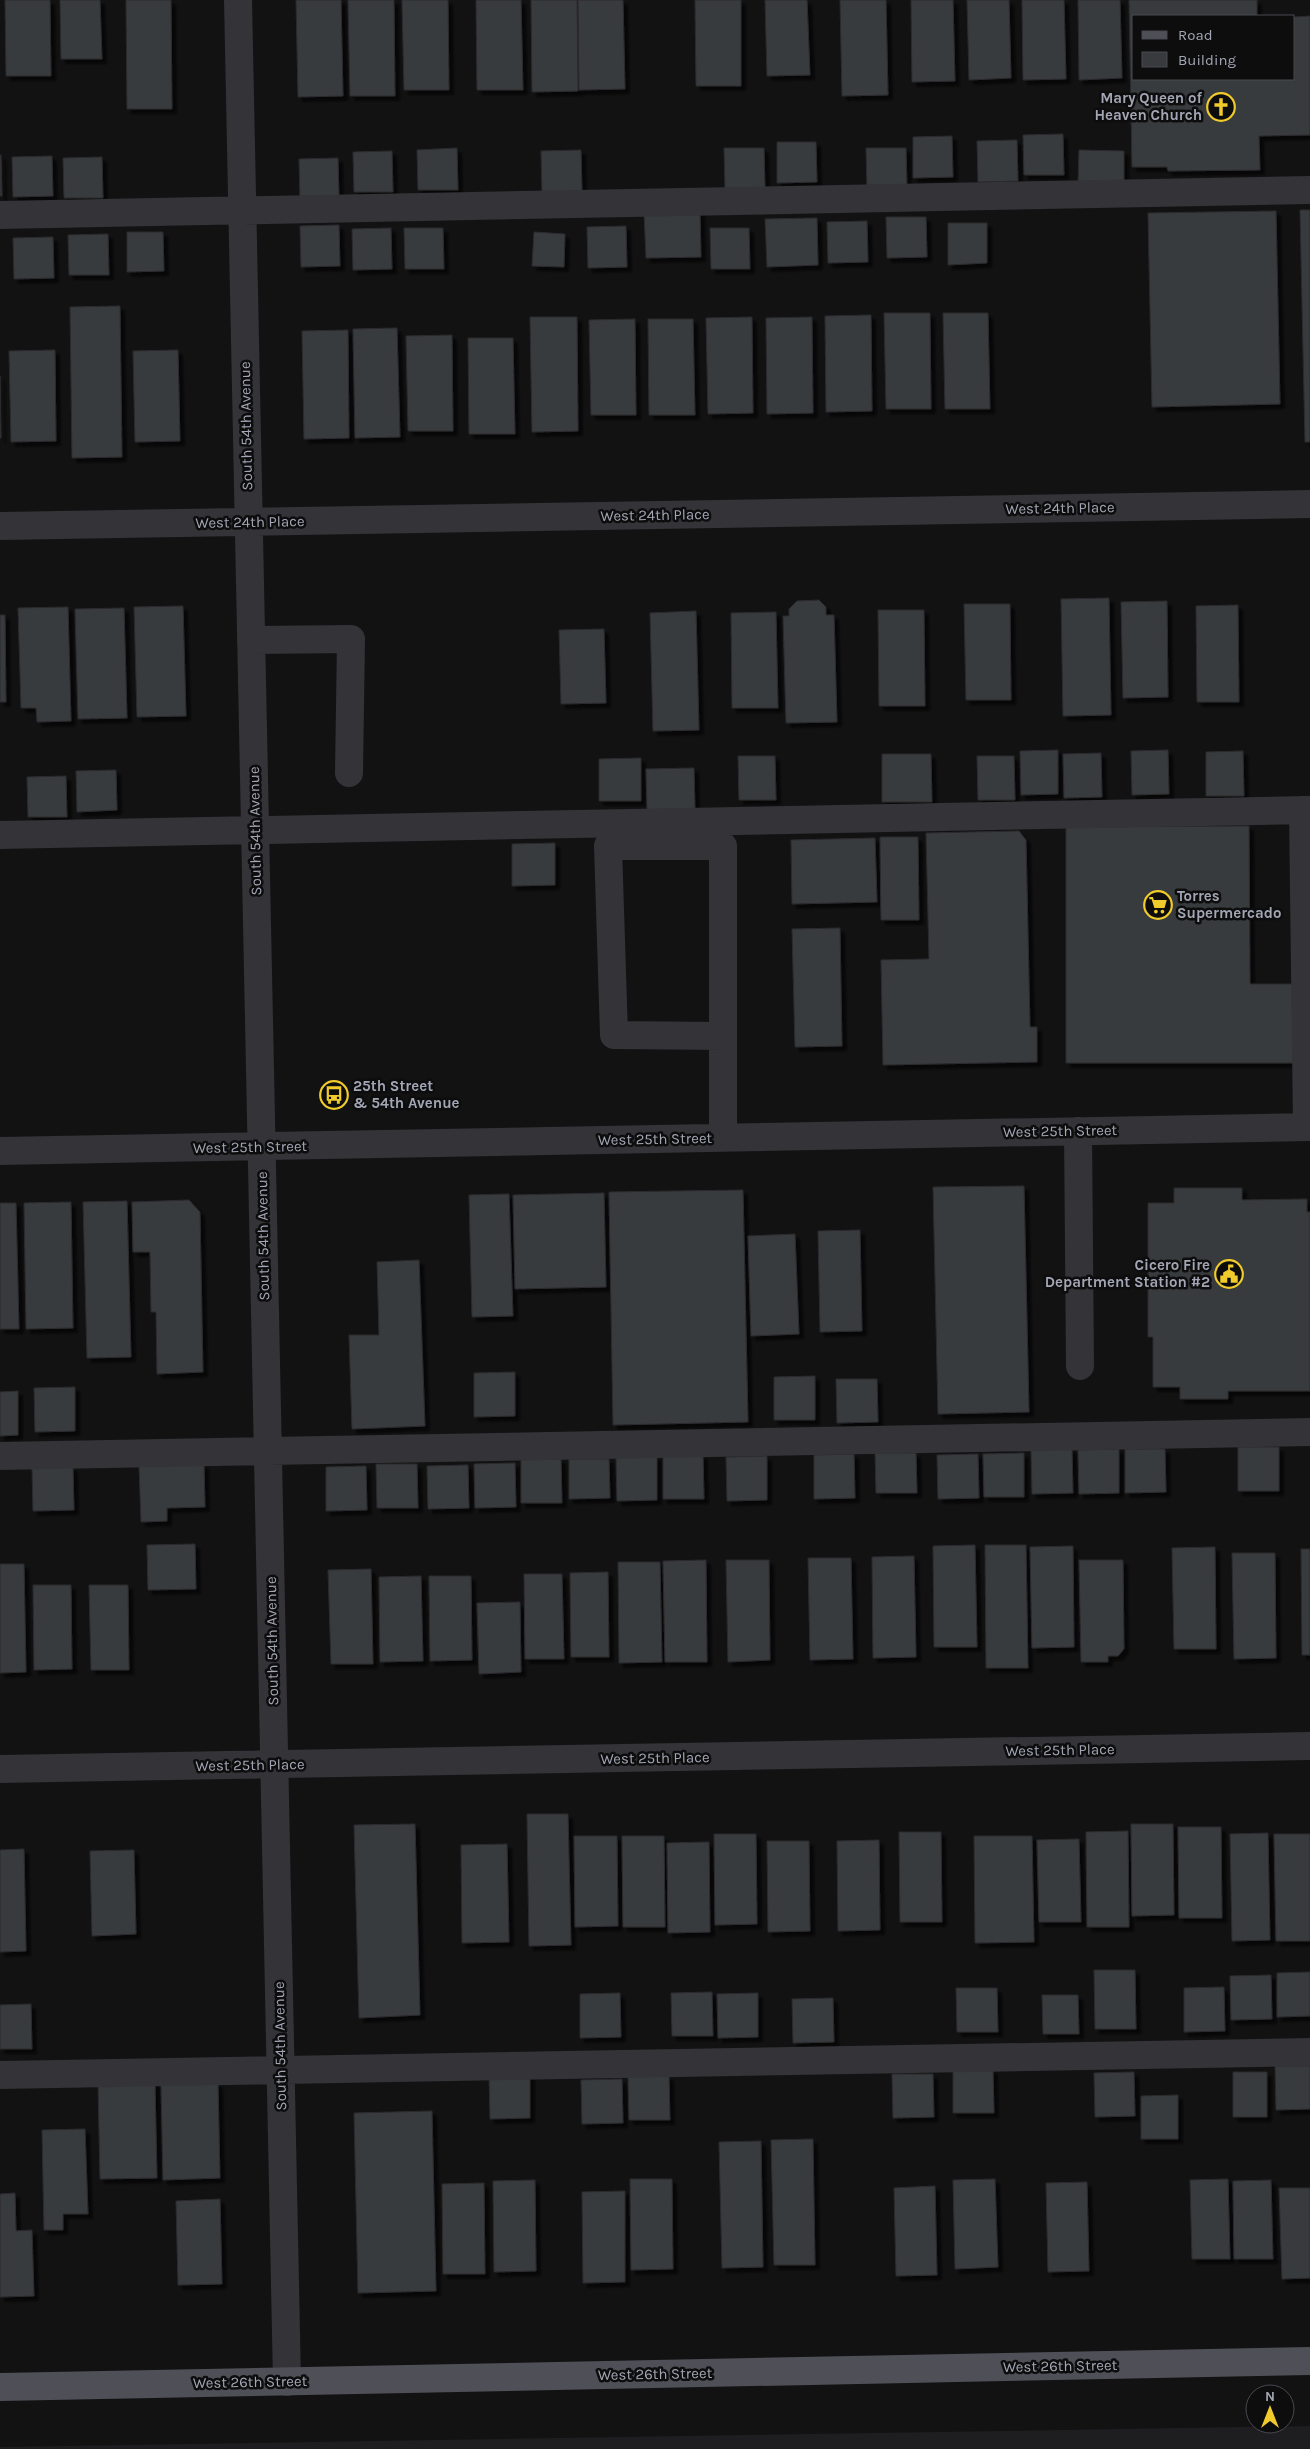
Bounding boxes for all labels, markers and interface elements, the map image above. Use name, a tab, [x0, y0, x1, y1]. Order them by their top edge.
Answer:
legend	[1132, 15, 1295, 80]
text: Road	[1178, 26, 1213, 44]
text: Building	[1178, 51, 1236, 69]
place label: Mary Queen of Heaven Church	[1094, 89, 1202, 124]
church icon: Mary Queen of Heaven Church	[1206, 92, 1236, 122]
street label: South 54th Avenue	[236, 361, 256, 491]
street label: West 24th Place	[1005, 498, 1115, 518]
street label: West 24th Place	[600, 505, 710, 525]
street label: West 24th Place	[195, 512, 305, 532]
street label: South 54th Avenue	[245, 766, 265, 896]
place label: Torres Supermercado	[1177, 887, 1281, 922]
supermarket icon: Torres Supermercado	[1143, 890, 1173, 920]
place label: 25th Street & 54th Avenue	[353, 1077, 460, 1112]
bus stop icon: 25th Street & 54th Avenue	[319, 1080, 349, 1110]
street label: West 25th Street	[1003, 1121, 1118, 1141]
street label: West 25th Street	[598, 1129, 713, 1149]
street label: West 25th Street	[193, 1137, 308, 1157]
street label: South 54th Avenue	[253, 1171, 273, 1301]
place label: Cicero Fire Department Station #2	[1045, 1256, 1210, 1291]
public building icon: Cicero Fire Department Station #2	[1214, 1259, 1244, 1289]
street label: South 54th Avenue	[262, 1576, 282, 1706]
street label: West 25th Place	[1005, 1740, 1115, 1760]
street label: West 25th Place	[600, 1748, 710, 1768]
street label: West 25th Place	[195, 1755, 305, 1775]
street label: South 54th Avenue	[270, 1981, 290, 2111]
street label: West 26th Street	[1003, 2356, 1118, 2376]
street label: West 26th Street	[598, 2364, 713, 2384]
street label: West 26th Street	[193, 2372, 308, 2392]
north arrow	[1245, 2384, 1295, 2434]
text: N	[1265, 2388, 1275, 2405]

